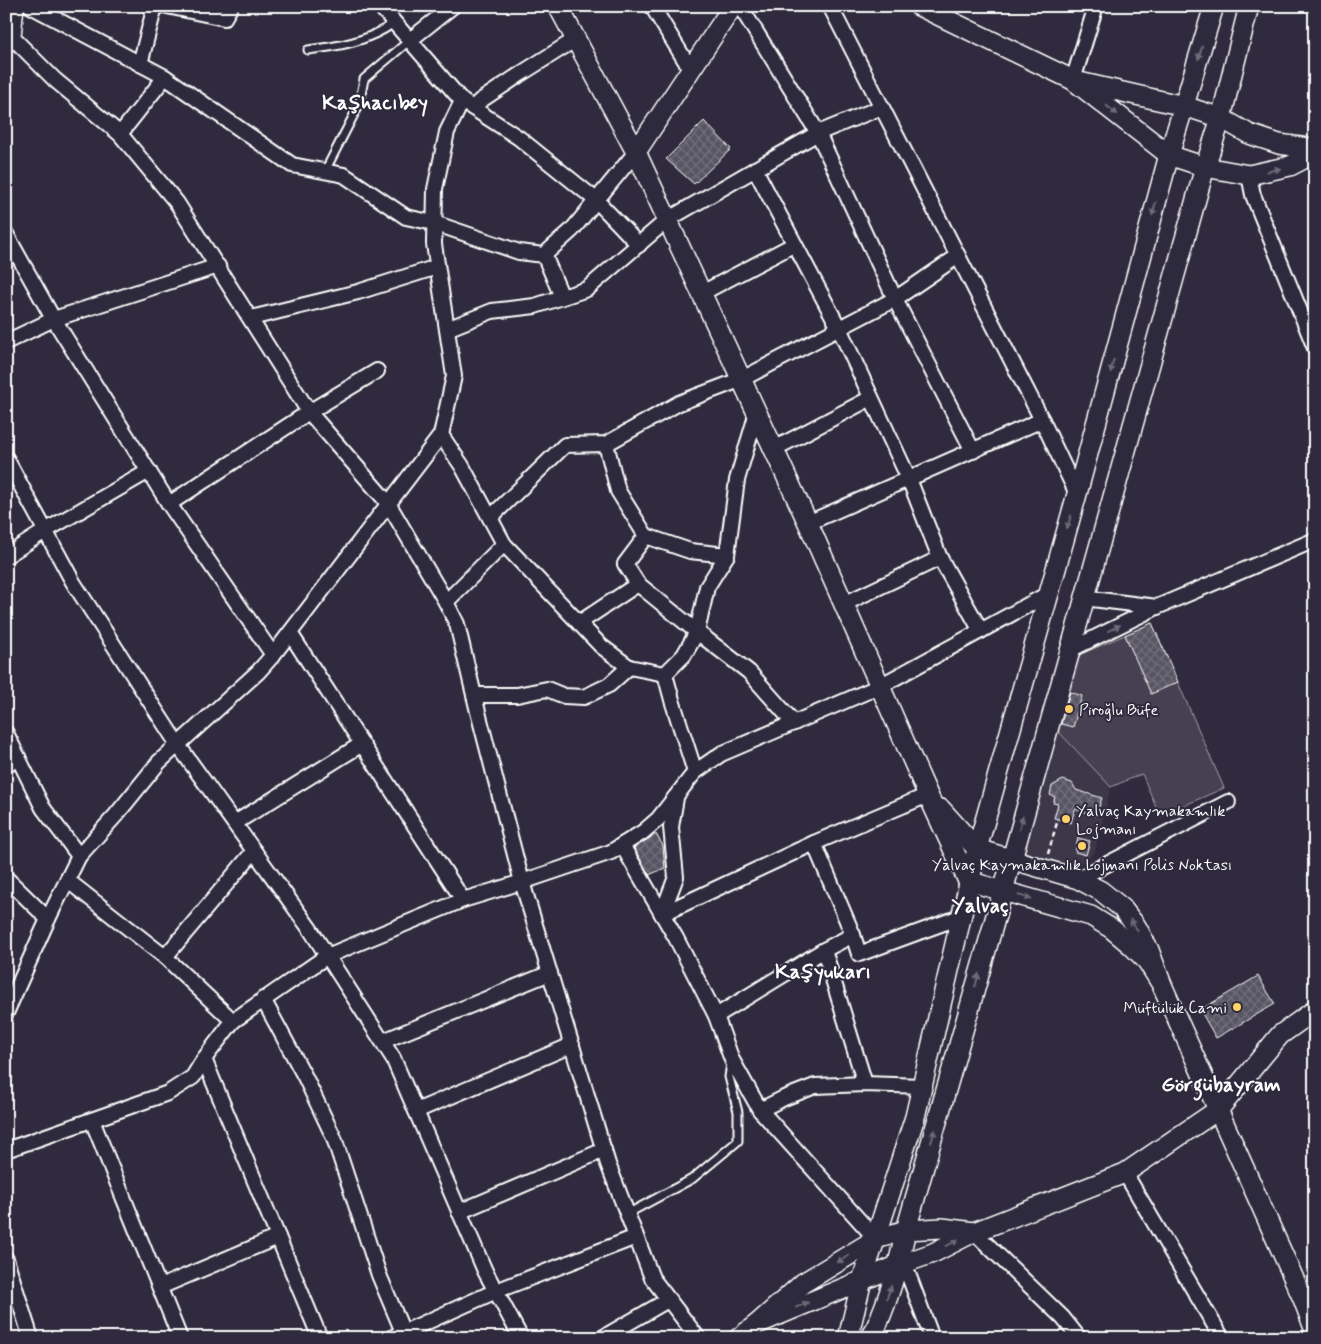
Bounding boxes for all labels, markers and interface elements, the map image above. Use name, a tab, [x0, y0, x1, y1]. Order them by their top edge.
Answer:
one-way arrow	[1195, 46, 1203, 61]
district label: Kaşhacıbey	[322, 89, 428, 117]
one-way arrow	[1105, 105, 1118, 116]
one-way arrow	[1266, 166, 1281, 174]
one-way arrow	[1150, 201, 1158, 216]
one-way arrow	[1107, 358, 1115, 373]
one-way arrow	[1064, 515, 1072, 530]
one-way arrow	[1107, 624, 1121, 632]
place label: Piroğlu Büfe	[1079, 700, 1159, 721]
marker: Piroğlu Büfe	[1063, 703, 1075, 715]
place label: Yalvaç Kaymakamlık Lojmanı	[1076, 801, 1225, 840]
marker: Yalvaç Kaymakamlık Lojmanı	[1060, 813, 1072, 825]
one-way arrow	[1018, 816, 1026, 831]
marker: Yalvaç Kaymakamlık Lojmanı Polis Noktası	[1076, 840, 1088, 852]
place label: Yalvaç Kaymakamlık Lojmanı Polis Noktası	[932, 855, 1232, 876]
district label: Yalvaç	[951, 892, 1009, 920]
one-way arrow	[1017, 894, 1032, 902]
one-way arrow	[1129, 918, 1139, 932]
district label: Kaşyukarı	[775, 958, 871, 986]
one-way arrow	[974, 972, 982, 987]
place label: Müftülük Cami	[1123, 998, 1227, 1019]
marker: Müftülük Cami	[1231, 1001, 1243, 1013]
district label: Görgübayram	[1161, 1071, 1281, 1101]
one-way arrow	[929, 1128, 937, 1143]
one-way arrow	[945, 1239, 959, 1248]
one-way arrow	[835, 1255, 850, 1263]
one-way arrow	[886, 1285, 893, 1300]
one-way arrow	[795, 1301, 809, 1309]

